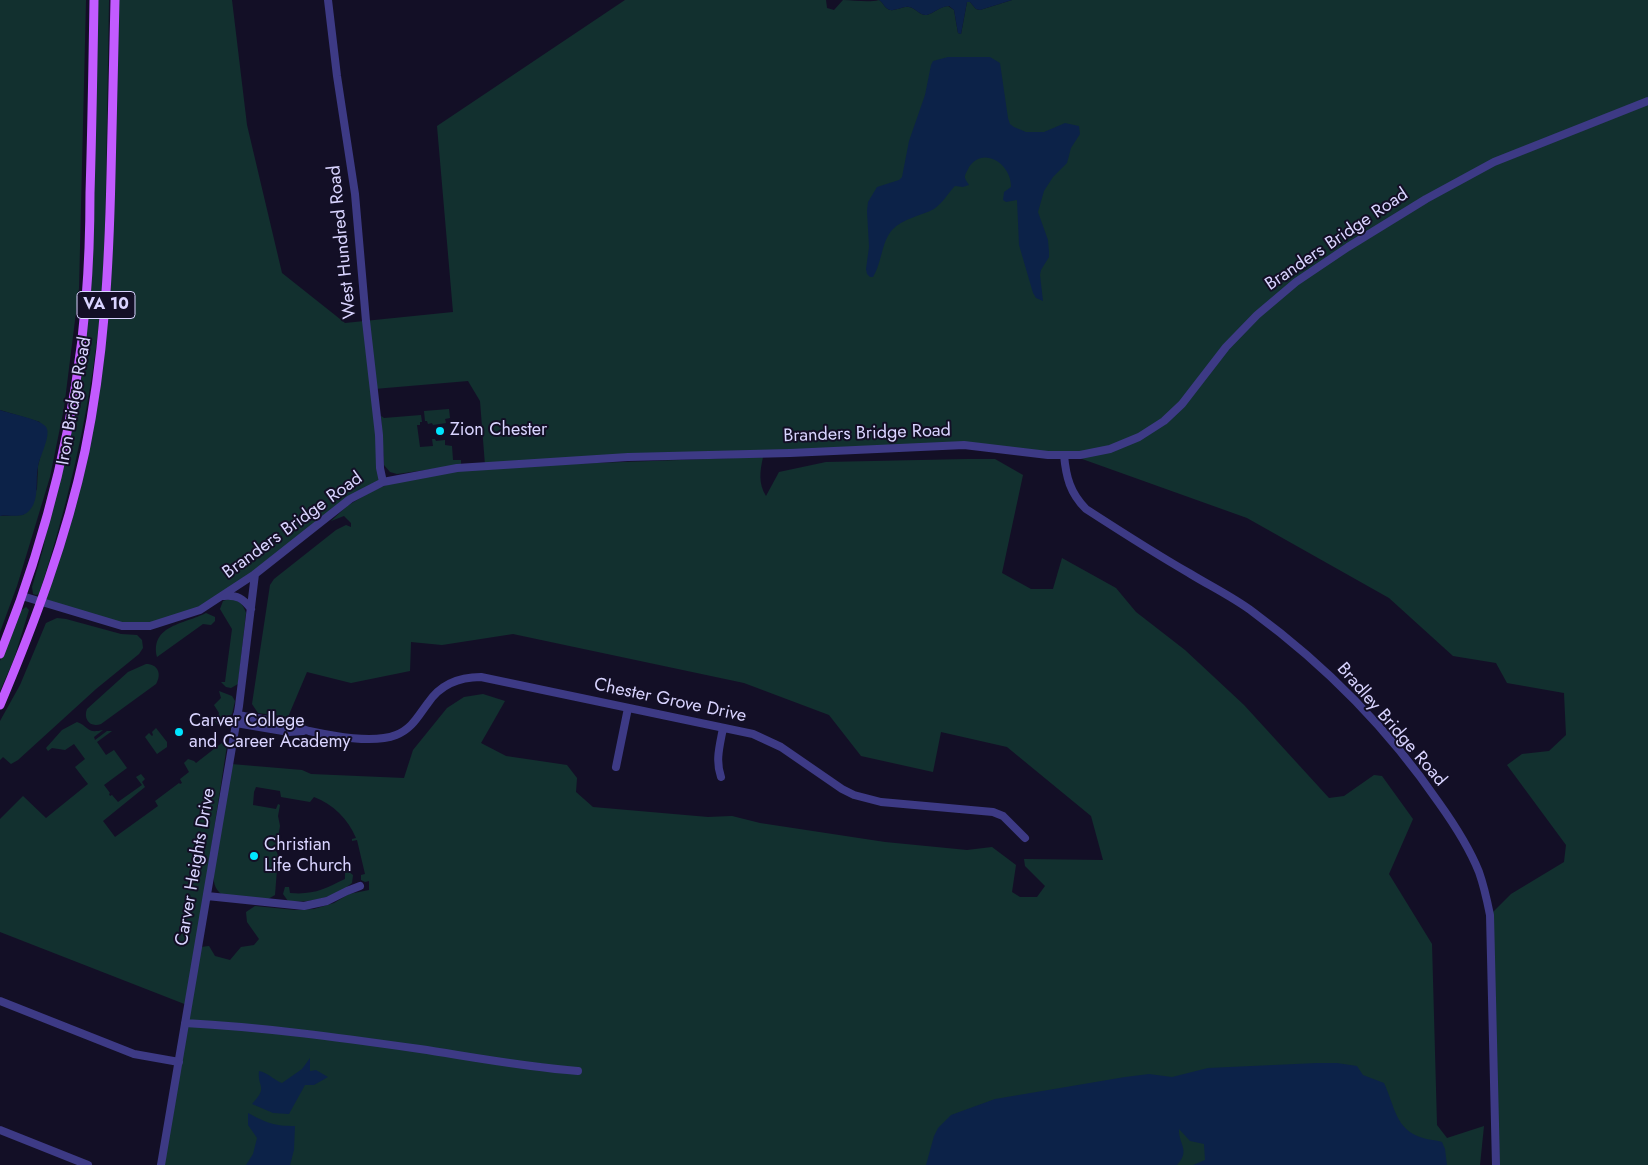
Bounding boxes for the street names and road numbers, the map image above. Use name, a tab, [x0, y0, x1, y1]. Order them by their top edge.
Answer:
street label: West Hundred Road	[324, 164, 362, 320]
street label: Branders Bridge Road	[1261, 184, 1413, 296]
road number: VA 10	[77, 292, 135, 318]
street label: Iron Bridge Road	[53, 335, 97, 467]
street label: Branders Bridge Road	[783, 420, 951, 448]
street label: Branders Bridge Road	[219, 468, 367, 584]
street label: Bradley Bridge Road	[1332, 659, 1450, 791]
street label: Chester Grove Drive	[592, 674, 748, 728]
street label: Carver Heights Drive	[171, 786, 221, 948]

